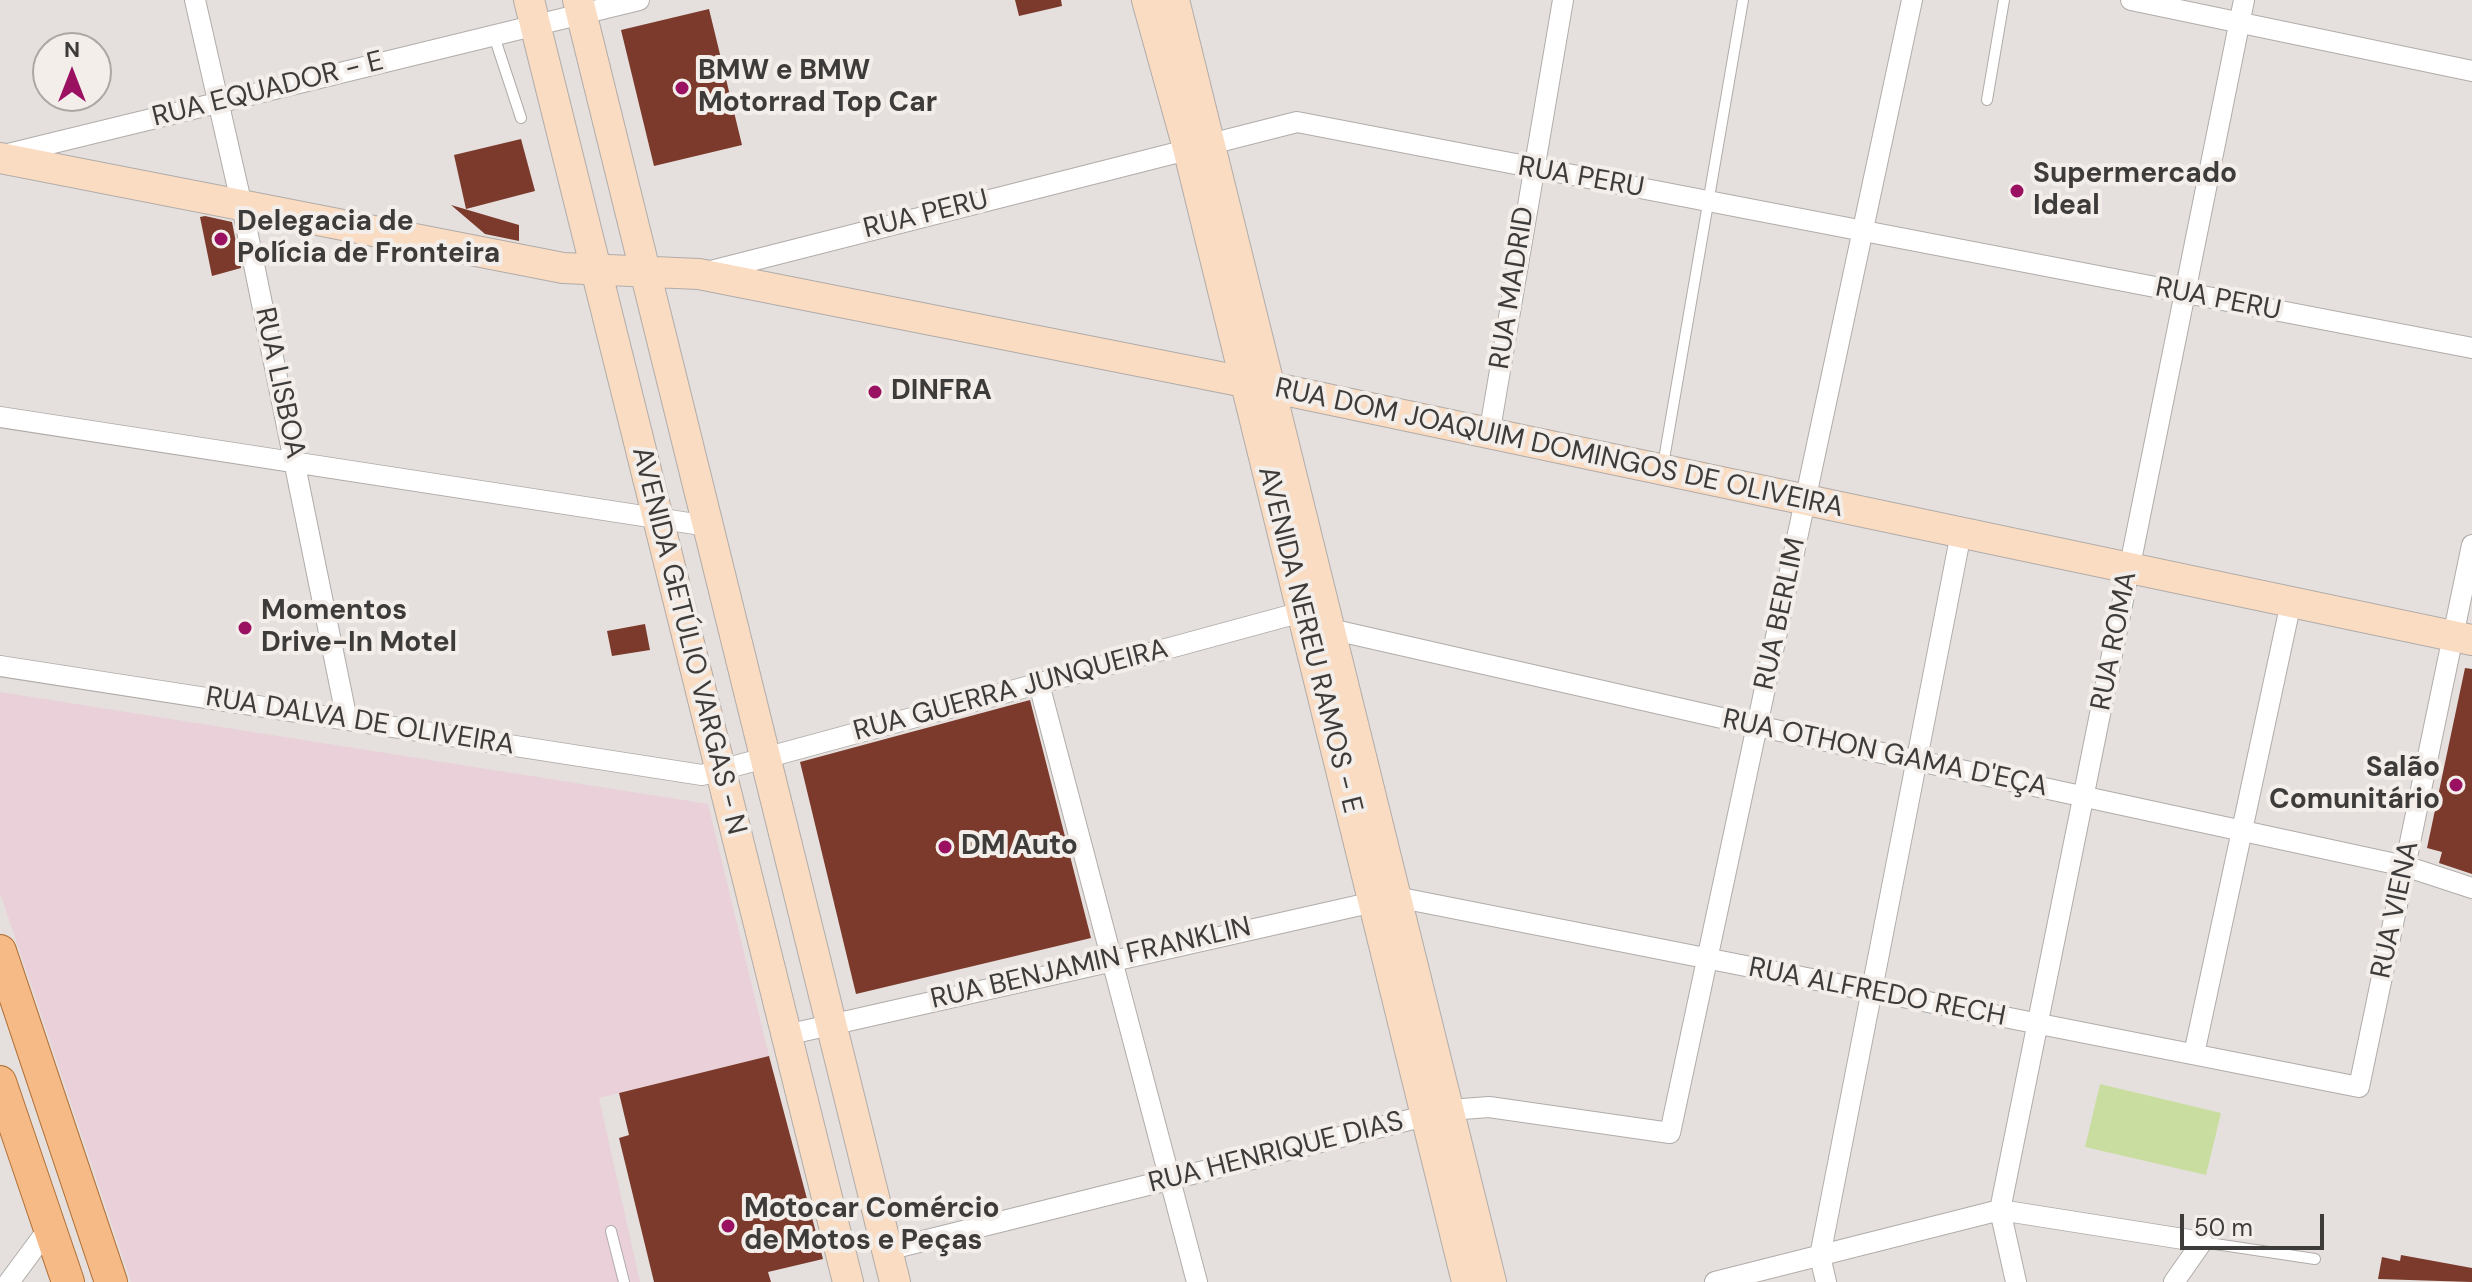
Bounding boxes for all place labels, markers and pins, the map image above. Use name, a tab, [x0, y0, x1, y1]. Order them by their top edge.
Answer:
place label: BMW e BMW Motorrad Top Car	[698, 55, 937, 121]
marker: BMW e BMW Motorrad Top Car	[673, 79, 691, 97]
place label: Supermercado Ideal	[2033, 158, 2237, 224]
marker: Supermercado Ideal	[2008, 182, 2026, 200]
place label: Delegacia de Polícia de Fronteira	[237, 206, 500, 272]
marker: Delegacia de Polícia de Fronteira	[212, 230, 230, 248]
place label: DINFRA	[891, 375, 992, 409]
marker: DINFRA	[866, 383, 884, 401]
place label: Momentos Drive-In Motel	[261, 595, 457, 661]
marker: Momentos Drive-In Motel	[236, 619, 254, 637]
place label: Salão Comunitário	[2269, 752, 2440, 818]
marker: Salão Comunitário	[2447, 776, 2465, 794]
place label: DM Auto	[961, 830, 1078, 864]
marker: DM Auto	[936, 838, 954, 856]
place label: Motocar Comércio de Motos e Peças	[744, 1193, 1000, 1259]
marker: Motocar Comércio de Motos e Peças	[719, 1217, 737, 1235]

